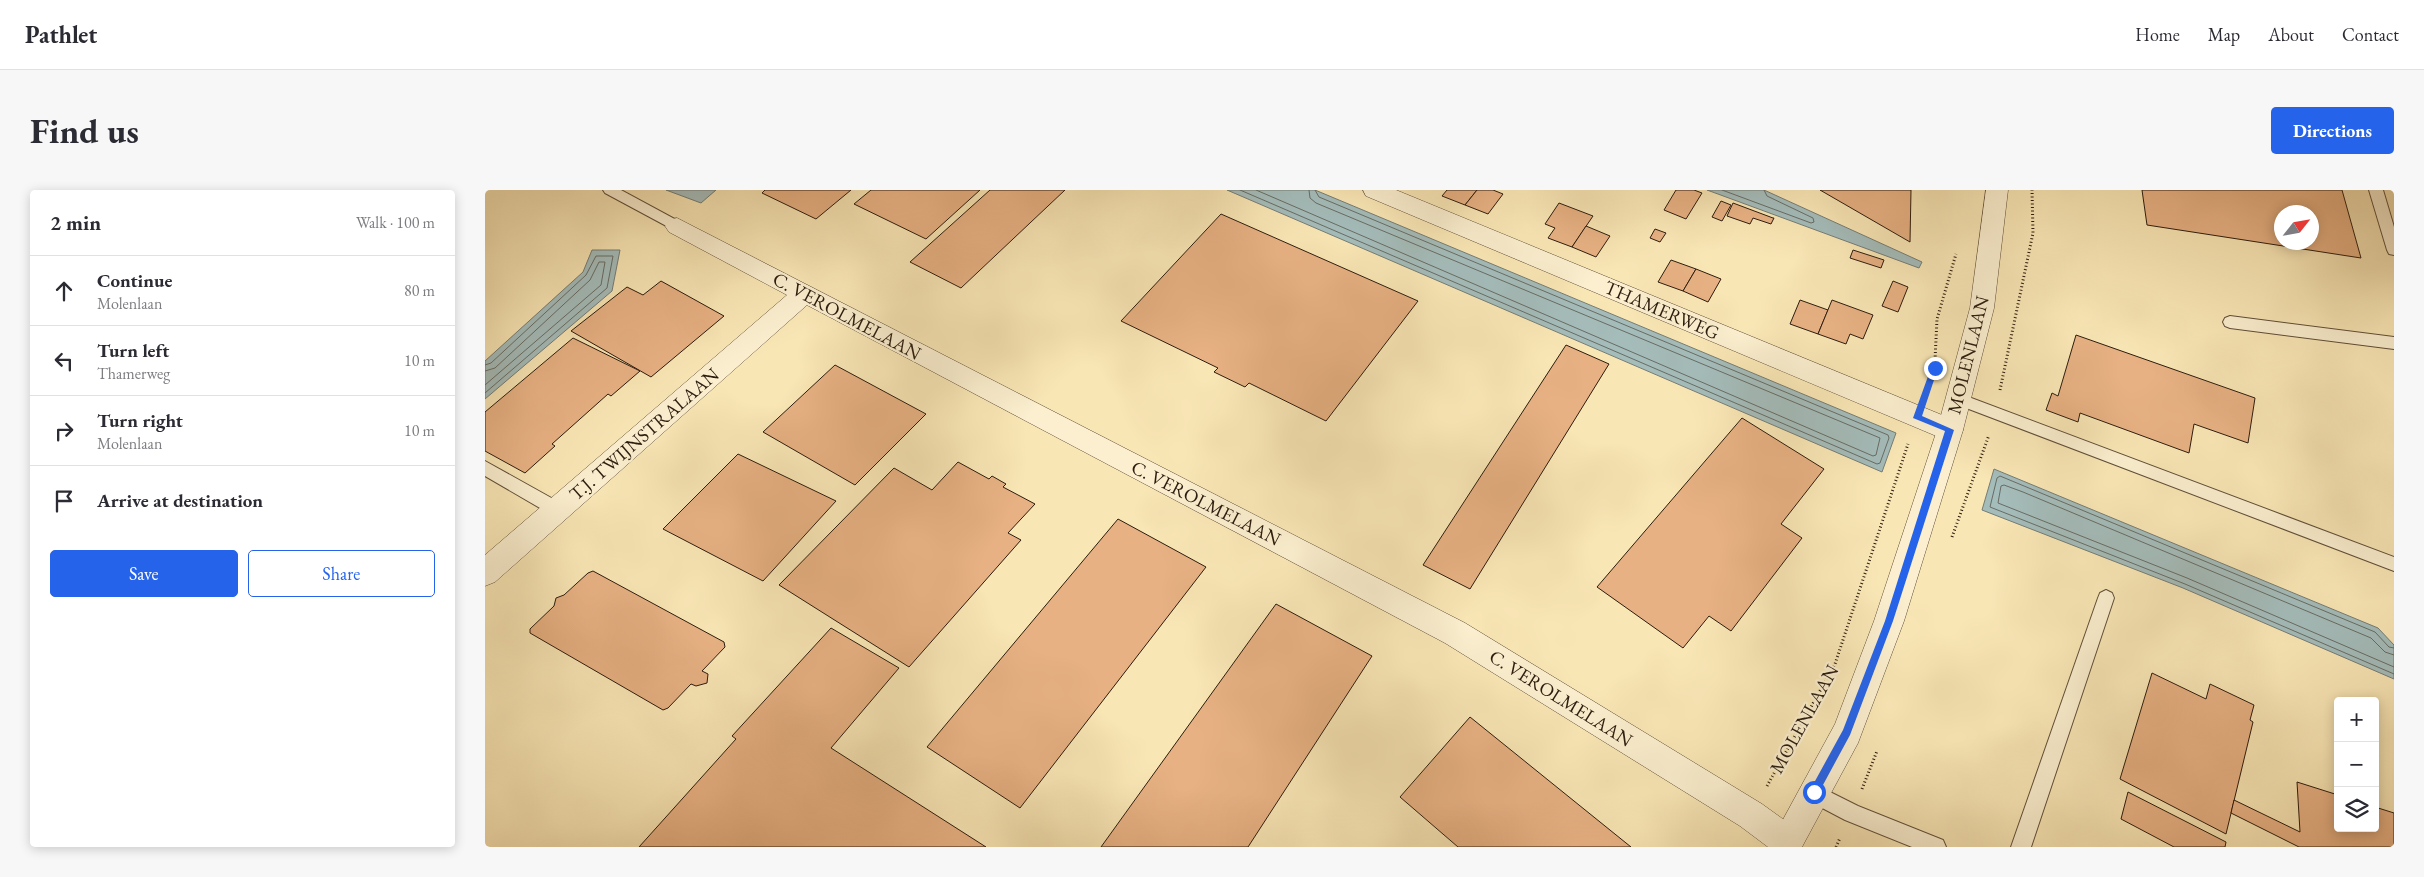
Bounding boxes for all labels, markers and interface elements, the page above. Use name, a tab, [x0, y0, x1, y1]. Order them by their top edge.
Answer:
text: Pathlet	[25, 19, 97, 50]
text: Home	[2135, 23, 2180, 46]
text: Map	[2208, 23, 2240, 46]
text: About	[2268, 23, 2314, 46]
text: Contact	[2342, 23, 2399, 46]
button: Directions	[2271, 107, 2394, 154]
text: Find us	[30, 108, 139, 153]
north arrow	[2274, 205, 2319, 250]
text: 2 min	[50, 209, 101, 236]
text: Walk · 100 m	[356, 212, 435, 233]
street label: C. VEROLMELAAN	[768, 266, 926, 366]
text: Continue	[97, 268, 172, 293]
street label: THAMERWEG	[1601, 275, 1723, 345]
icon: ahead	[50, 277, 78, 305]
text: 80 m	[404, 280, 435, 301]
text: Molenlaan	[97, 293, 162, 314]
street label: MOLENLAAN	[1941, 293, 1995, 417]
text: Turn left	[97, 338, 169, 363]
icon: left	[50, 347, 78, 375]
text: 10 m	[404, 350, 435, 371]
route end	[1924, 357, 1947, 380]
street label: T.J. TWIJNSTRALAAN	[564, 362, 724, 506]
text: Thamerweg	[97, 363, 170, 384]
text: Turn right	[97, 408, 183, 433]
icon: right	[50, 417, 78, 445]
text: 10 m	[404, 420, 435, 441]
text: Molenlaan	[97, 433, 162, 454]
street label: C. VEROLMELAAN	[1127, 455, 1285, 551]
icon: arrive	[50, 487, 78, 515]
text: Arrive at destination	[97, 488, 263, 513]
button: Save	[50, 550, 238, 597]
button: Share	[248, 550, 435, 597]
street label: C. VEROLMELAAN	[1485, 644, 1637, 752]
street label: MOLENLAAN	[1764, 660, 1844, 778]
map controls	[2334, 697, 2379, 832]
button: +	[2334, 697, 2379, 742]
button: −	[2334, 742, 2379, 787]
route start	[1803, 781, 1826, 804]
button: layers	[2334, 787, 2379, 832]

